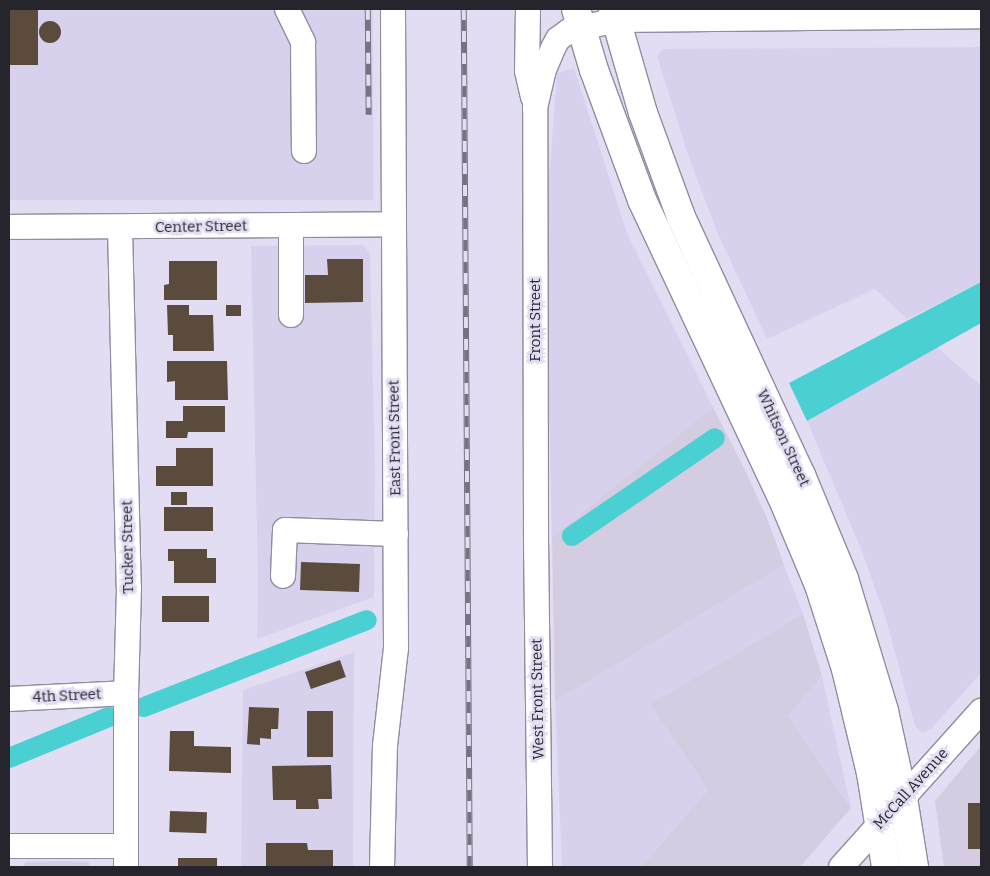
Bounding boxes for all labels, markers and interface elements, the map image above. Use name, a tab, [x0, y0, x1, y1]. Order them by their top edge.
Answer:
street label: Center Street	[155, 217, 247, 237]
street label: Front Street	[527, 278, 545, 362]
street label: East Front Street	[385, 380, 405, 496]
street label: Whitson Street	[753, 387, 813, 489]
street label: Tucker Street	[118, 500, 138, 594]
street label: West Front Street	[528, 638, 548, 760]
street label: 4th Street	[32, 685, 102, 707]
street label: McCall Avenue	[870, 745, 952, 833]

